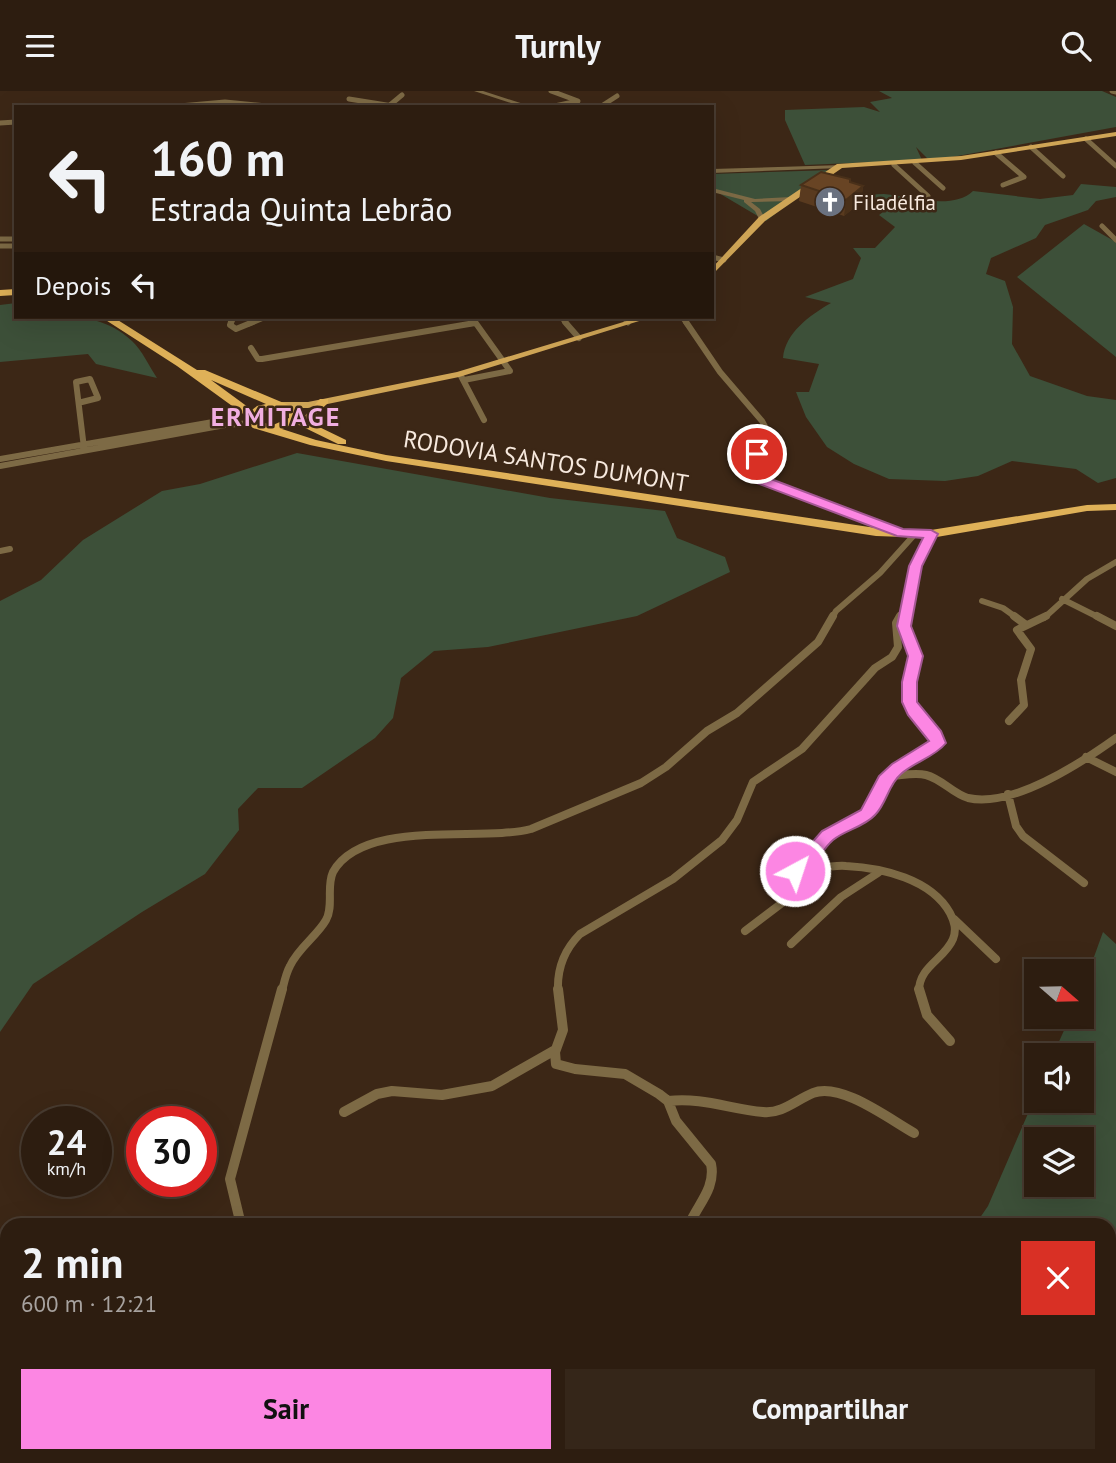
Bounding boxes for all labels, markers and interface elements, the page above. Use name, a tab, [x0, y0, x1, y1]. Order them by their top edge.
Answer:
text: Turnly	[515, 25, 601, 67]
icon: menu	[21, 27, 59, 65]
icon: search	[1057, 27, 1095, 65]
text: 160 m	[150, 126, 285, 190]
icon: left	[35, 133, 126, 224]
church icon: Filadélfia	[813, 185, 847, 219]
text: Estrada Quinta Lebrão	[150, 188, 452, 230]
place label: Filadélfia	[853, 189, 936, 216]
icon: left	[125, 266, 163, 304]
text: Depois	[35, 269, 111, 302]
district label: ERMITAGE	[211, 400, 341, 433]
street label: RODOVIA SANTOS DUMONT	[401, 423, 691, 499]
pin	[727, 424, 787, 484]
icon: arrive	[738, 435, 776, 473]
position arrow	[758, 834, 832, 908]
north arrow	[1024, 959, 1094, 1029]
map controls	[1024, 959, 1094, 1197]
button: sound	[1024, 1043, 1094, 1113]
speed limit sign: 30	[126, 1106, 217, 1197]
text: 24	[47, 1119, 86, 1165]
button: layers	[1024, 1127, 1094, 1197]
text: km/h	[47, 1157, 86, 1180]
text: 2 min	[21, 1235, 123, 1290]
button: close	[1021, 1241, 1095, 1315]
text: 600 m · 12:21	[21, 1289, 157, 1318]
button: Sair	[21, 1369, 551, 1449]
button: Compartilhar	[565, 1369, 1095, 1449]

